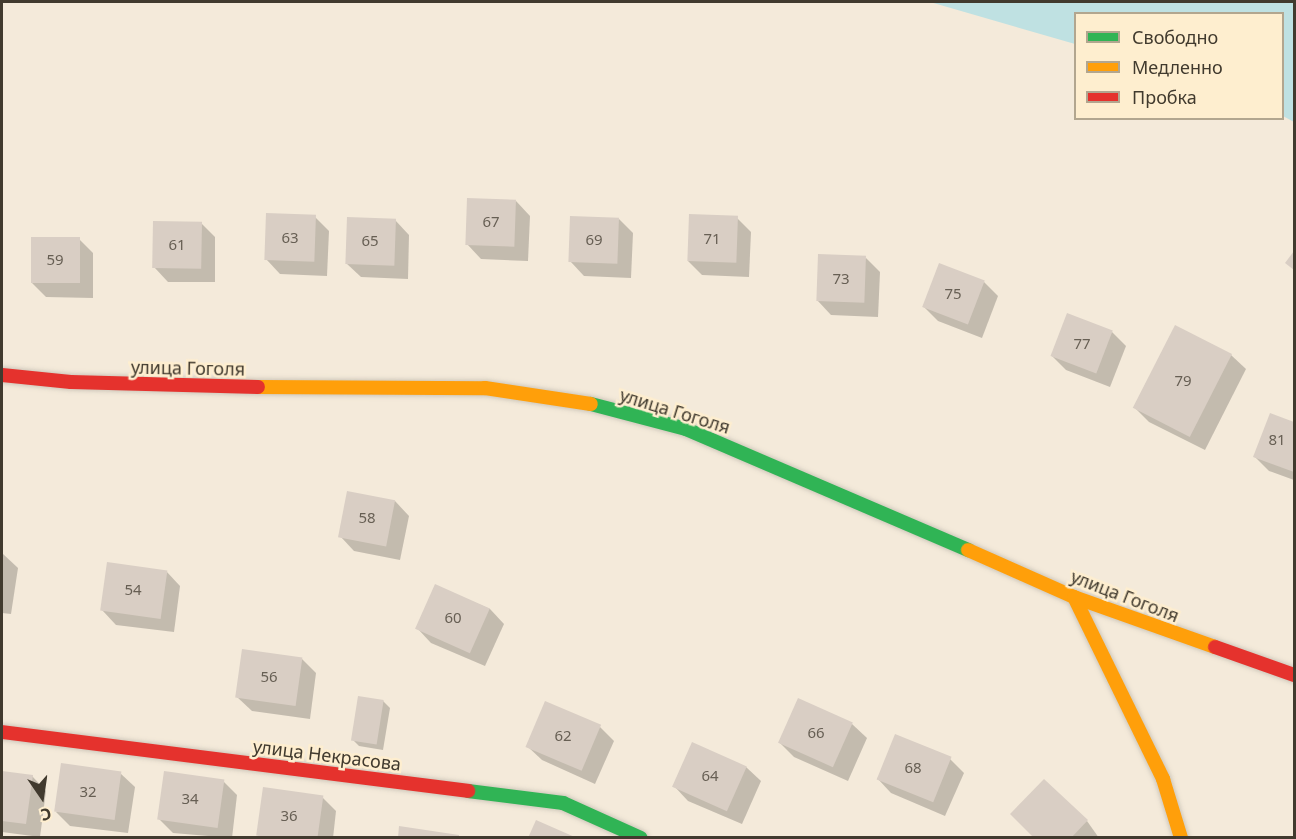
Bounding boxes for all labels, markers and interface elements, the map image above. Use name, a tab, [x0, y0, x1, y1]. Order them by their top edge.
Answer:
legend	[1074, 12, 1284, 120]
text: Свободно	[1132, 25, 1218, 49]
text: Медленно	[1132, 55, 1223, 79]
text: Пробка	[1132, 85, 1197, 109]
house number: 67	[482, 213, 500, 231]
house number: 63	[281, 229, 299, 247]
house number: 71	[703, 230, 721, 248]
house number: 69	[585, 231, 603, 249]
house number: 65	[361, 232, 379, 250]
house number: 61	[168, 236, 186, 254]
house number: 59	[46, 251, 64, 269]
house number: 73	[832, 270, 850, 288]
house number: 75	[944, 285, 962, 303]
house number: 77	[1073, 335, 1091, 353]
street label: улица Гоголя	[131, 356, 245, 380]
house number: 79	[1174, 372, 1192, 390]
street label: улица Гоголя	[617, 384, 733, 438]
house number: 81	[1268, 431, 1286, 449]
house number: 58	[358, 509, 376, 527]
street label: улица Гоголя	[1068, 565, 1182, 627]
house number: 54	[124, 581, 142, 599]
house number: 60	[444, 609, 462, 627]
house number: 56	[260, 668, 278, 686]
house number: 66	[807, 724, 825, 742]
house number: 62	[554, 727, 572, 745]
street label: улица Некрасова	[252, 735, 402, 775]
house number: 68	[904, 759, 922, 777]
north arrow	[12, 767, 72, 827]
house number: 64	[701, 767, 719, 785]
house number: 32	[79, 783, 97, 801]
house number: 34	[181, 790, 199, 808]
text: С	[39, 803, 54, 826]
house number: 36	[280, 807, 298, 825]

